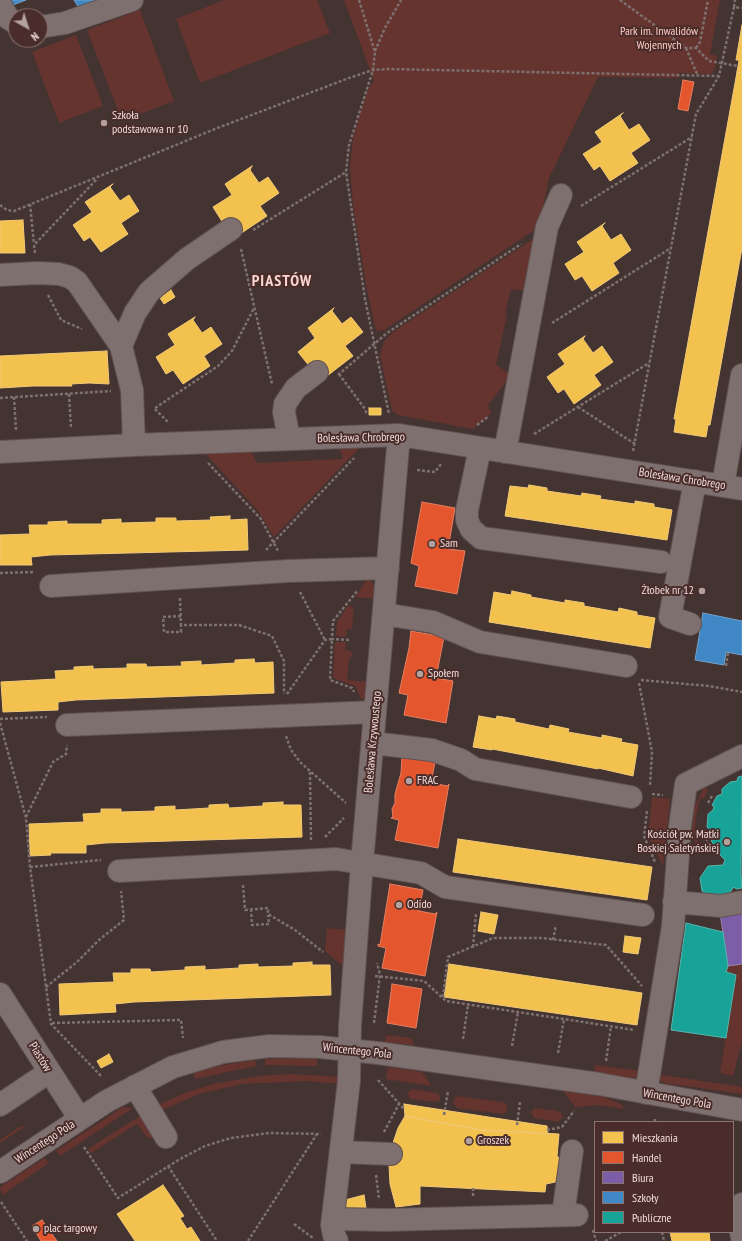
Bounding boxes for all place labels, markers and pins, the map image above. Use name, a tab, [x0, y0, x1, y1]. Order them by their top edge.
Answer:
place label: Szkoła podstawowa nr 10	[112, 109, 188, 137]
marker: Szkoła podstawowa nr 10	[99, 118, 109, 128]
place label: Sam	[440, 537, 458, 551]
marker: Sam	[427, 539, 437, 549]
place label: Żłobek nr 12	[641, 584, 694, 598]
marker: Żłobek nr 12	[697, 586, 707, 596]
place label: Społem	[428, 667, 459, 681]
marker: Społem	[415, 669, 425, 679]
place label: FRAC	[417, 774, 438, 788]
marker: FRAC	[404, 776, 414, 786]
place label: Kościół pw. Matki Boskiej Saletyńskiej	[637, 828, 719, 856]
marker: Kościół pw. Matki Boskiej Saletyńskiej	[722, 837, 732, 847]
place label: Odido	[407, 898, 432, 912]
marker: Odido	[394, 900, 404, 910]
place label: Groszek	[477, 1134, 509, 1148]
marker: Groszek	[464, 1136, 474, 1146]
place label: plac targowy	[44, 1222, 97, 1236]
marker: plac targowy	[31, 1224, 41, 1234]

